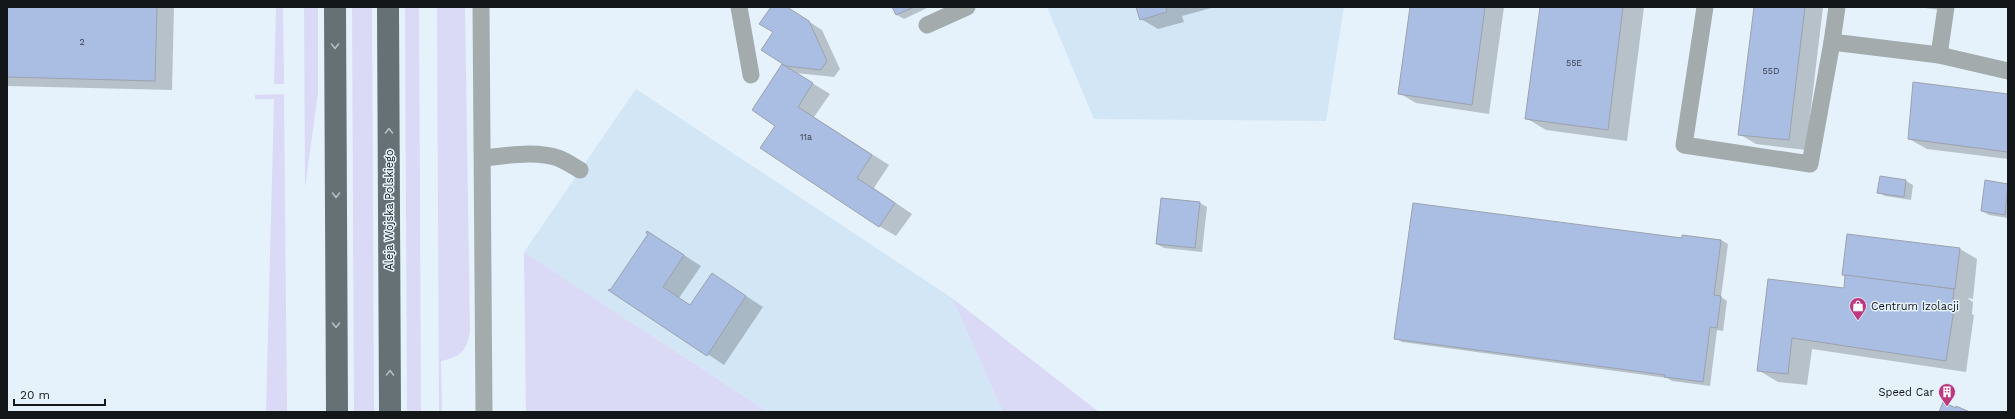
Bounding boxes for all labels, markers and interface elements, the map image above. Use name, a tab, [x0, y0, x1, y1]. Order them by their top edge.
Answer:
house number: 2	[79, 37, 85, 47]
one-way arrow	[331, 43, 339, 49]
house number: 55E	[1566, 58, 1582, 68]
house number: 55D	[1763, 66, 1779, 76]
one-way arrow	[384, 128, 393, 134]
house number: 11a	[800, 132, 812, 142]
street label: Aleja Wojska Polskiego	[383, 149, 396, 271]
one-way arrow	[332, 192, 340, 198]
shop icon: Centrum Izolacji	[1848, 296, 1868, 321]
place label: Centrum Izolacji	[1871, 300, 1959, 313]
one-way arrow	[332, 322, 340, 328]
one-way arrow	[386, 370, 394, 376]
scale bar	[14, 381, 105, 407]
building icon: Speed Car	[1937, 382, 1957, 407]
place label: Speed Car	[1879, 386, 1935, 399]
text: 20 m	[20, 388, 50, 402]

